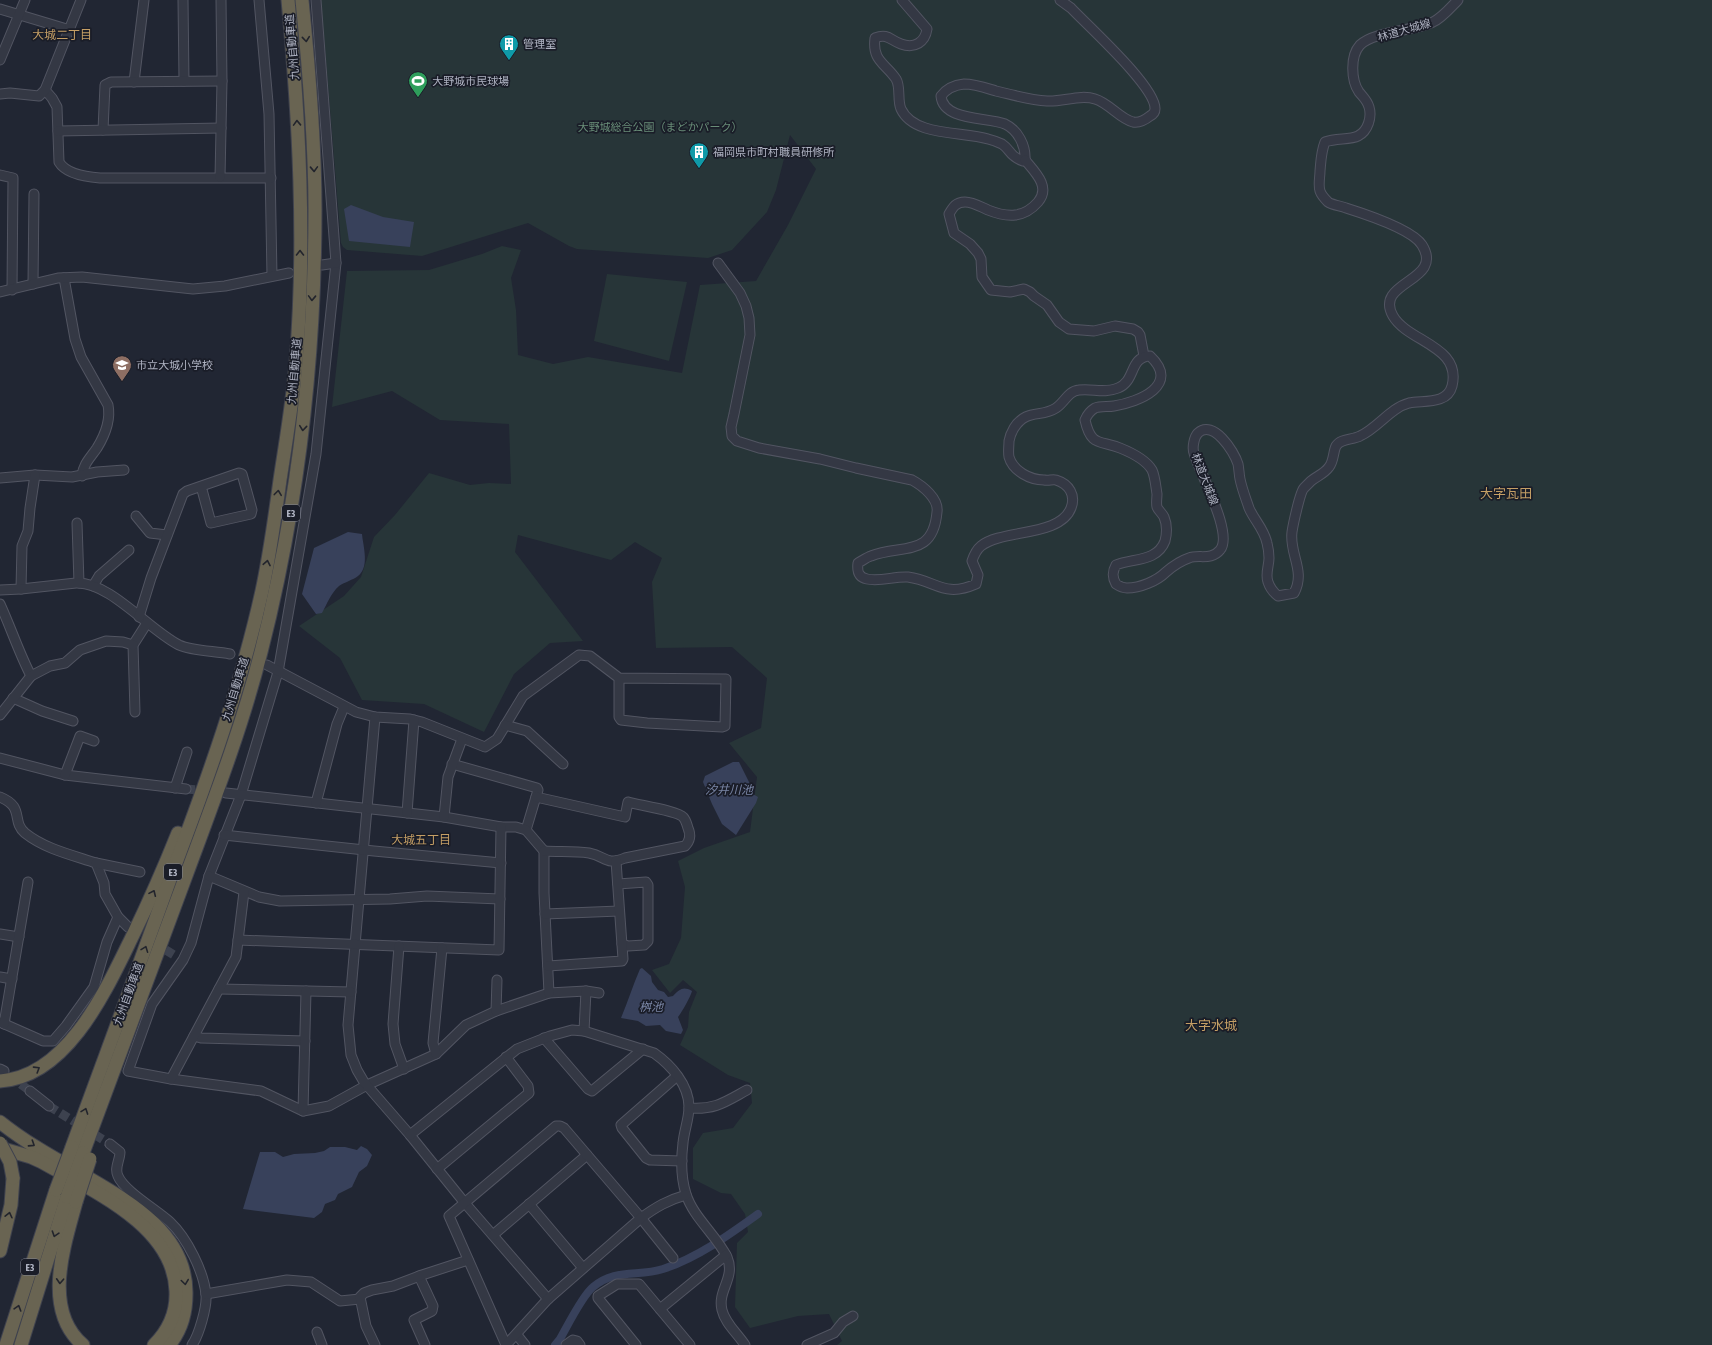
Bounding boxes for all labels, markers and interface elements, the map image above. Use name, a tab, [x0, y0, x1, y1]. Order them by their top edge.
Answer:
street label: 九州自動車道	[283, 14, 301, 80]
street label: 林道大城線	[1376, 17, 1432, 43]
district label: 大城二丁目	[32, 28, 92, 42]
building icon: 管理室	[498, 33, 520, 61]
one-way arrow	[301, 36, 310, 42]
place label: 管理室	[523, 38, 556, 50]
sports icon: 大野城市民球場	[407, 70, 429, 98]
place label: 大野城市民球場	[432, 75, 509, 87]
one-way arrow	[293, 120, 302, 126]
park label: 大野城総合公園（まどかパーク）	[578, 121, 743, 133]
building icon: 福岡県市町村職員研修所	[688, 141, 710, 169]
place label: 福岡県市町村職員研修所	[713, 146, 835, 158]
one-way arrow	[310, 166, 318, 172]
one-way arrow	[296, 250, 304, 256]
one-way arrow	[308, 295, 316, 301]
street label: 九州自動車道	[285, 338, 303, 404]
school or university icon: 市立大城小学校	[111, 354, 133, 382]
place label: 市立大城小学校	[136, 359, 213, 371]
one-way arrow	[299, 425, 308, 431]
street label: 林道大城線	[1190, 451, 1220, 507]
district label: 大字瓦田	[1480, 486, 1532, 501]
one-way arrow	[273, 490, 282, 496]
road number: E3	[282, 505, 300, 521]
one-way arrow	[263, 560, 271, 566]
street label: 九州自動車道	[220, 656, 250, 722]
water label: 汐井川池	[705, 783, 754, 797]
district label: 大城五丁目	[391, 833, 451, 847]
road number: E3	[164, 864, 182, 880]
one-way arrow	[148, 890, 156, 897]
one-way arrow	[140, 946, 148, 953]
street label: 九州自動車道	[111, 961, 145, 1027]
water label: 桝池	[639, 1000, 664, 1014]
district label: 大字水城	[1185, 1018, 1237, 1033]
one-way arrow	[33, 1066, 40, 1074]
one-way arrow	[80, 1107, 89, 1114]
one-way arrow	[28, 1139, 35, 1147]
one-way arrow	[5, 1212, 13, 1218]
one-way arrow	[51, 1231, 60, 1238]
road number: E3	[21, 1259, 39, 1275]
one-way arrow	[55, 1278, 64, 1284]
one-way arrow	[180, 1279, 189, 1285]
one-way arrow	[13, 1304, 22, 1311]

